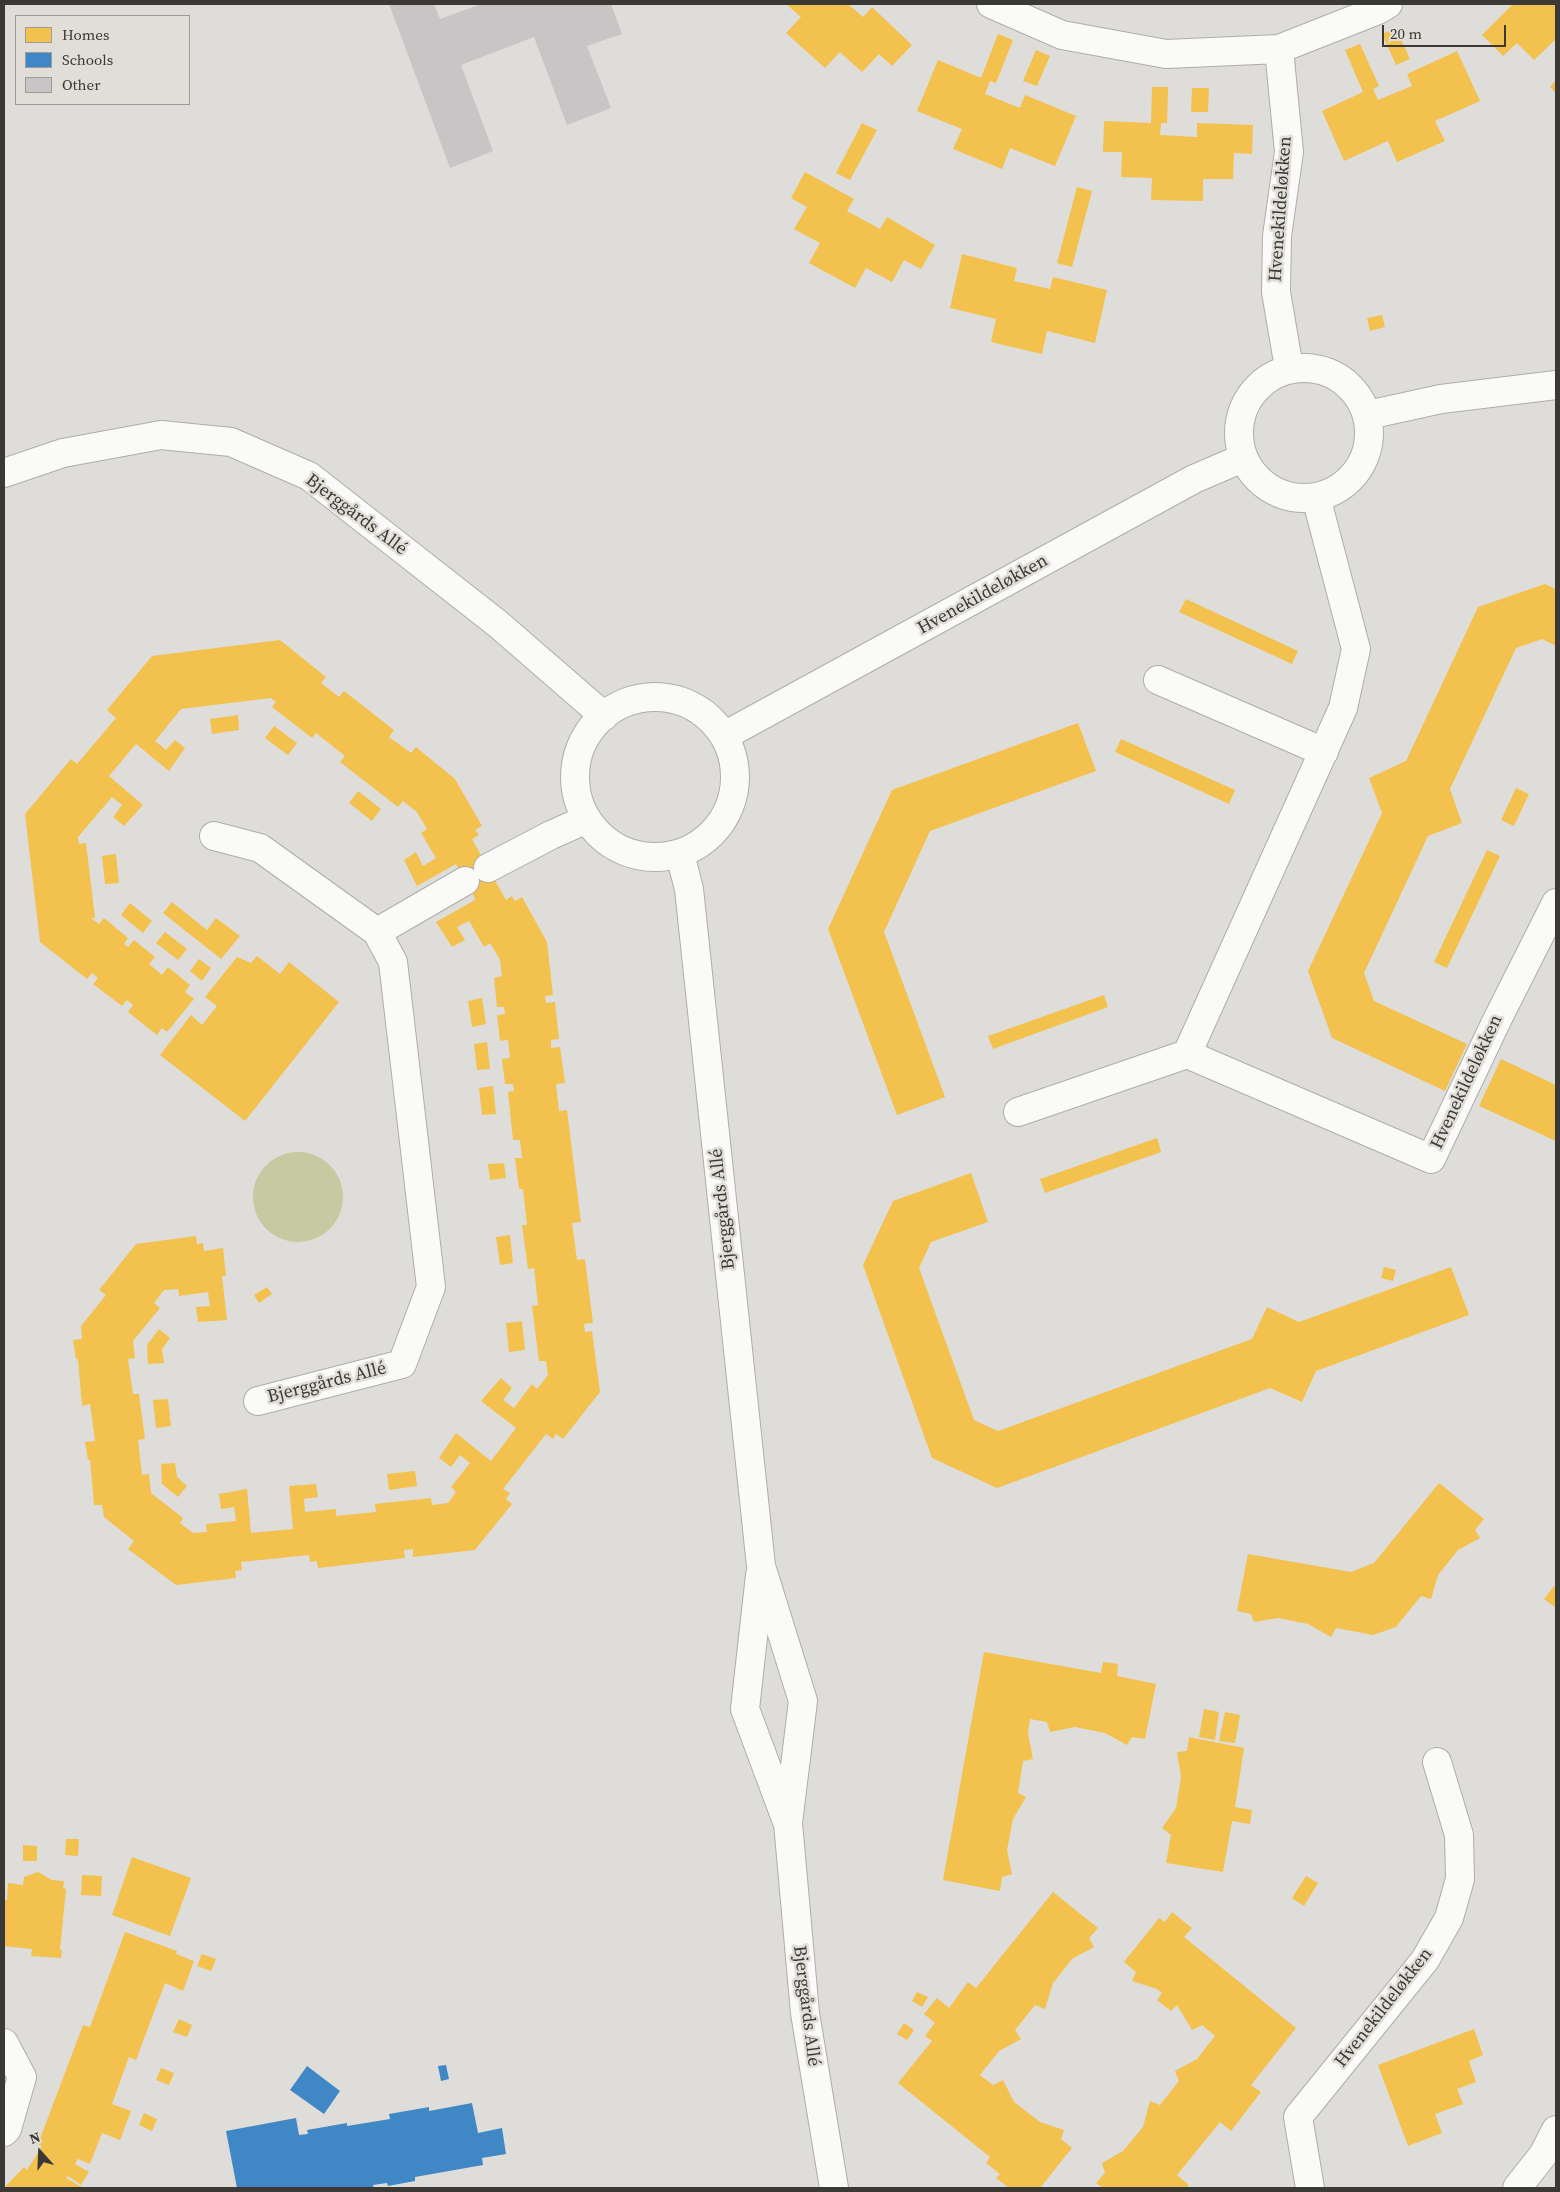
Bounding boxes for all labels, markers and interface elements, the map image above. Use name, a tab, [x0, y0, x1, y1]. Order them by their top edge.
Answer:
legend	[15, 15, 190, 105]
scale bar	[1385, 15, 1509, 47]
text: 20 m	[1390, 23, 1422, 44]
text: Homes	[62, 24, 109, 45]
text: Schools	[62, 49, 113, 70]
text: Other	[62, 74, 101, 95]
street label: Hvenekildeløkken	[1265, 136, 1297, 282]
street label: Bjerggårds Allé	[301, 470, 411, 560]
street label: Hvenekildeløkken	[914, 550, 1052, 640]
street label: Hvenekildeløkken	[1426, 1011, 1508, 1153]
street label: Bjerggårds Allé	[706, 1147, 740, 1271]
street label: Bjerggårds Allé	[265, 1358, 389, 1408]
street label: Bjerggårds Allé	[788, 1944, 824, 2068]
street label: Hvenekildeløkken	[1331, 1944, 1437, 2072]
north arrow	[15, 2127, 65, 2177]
text: N	[27, 2127, 43, 2149]

